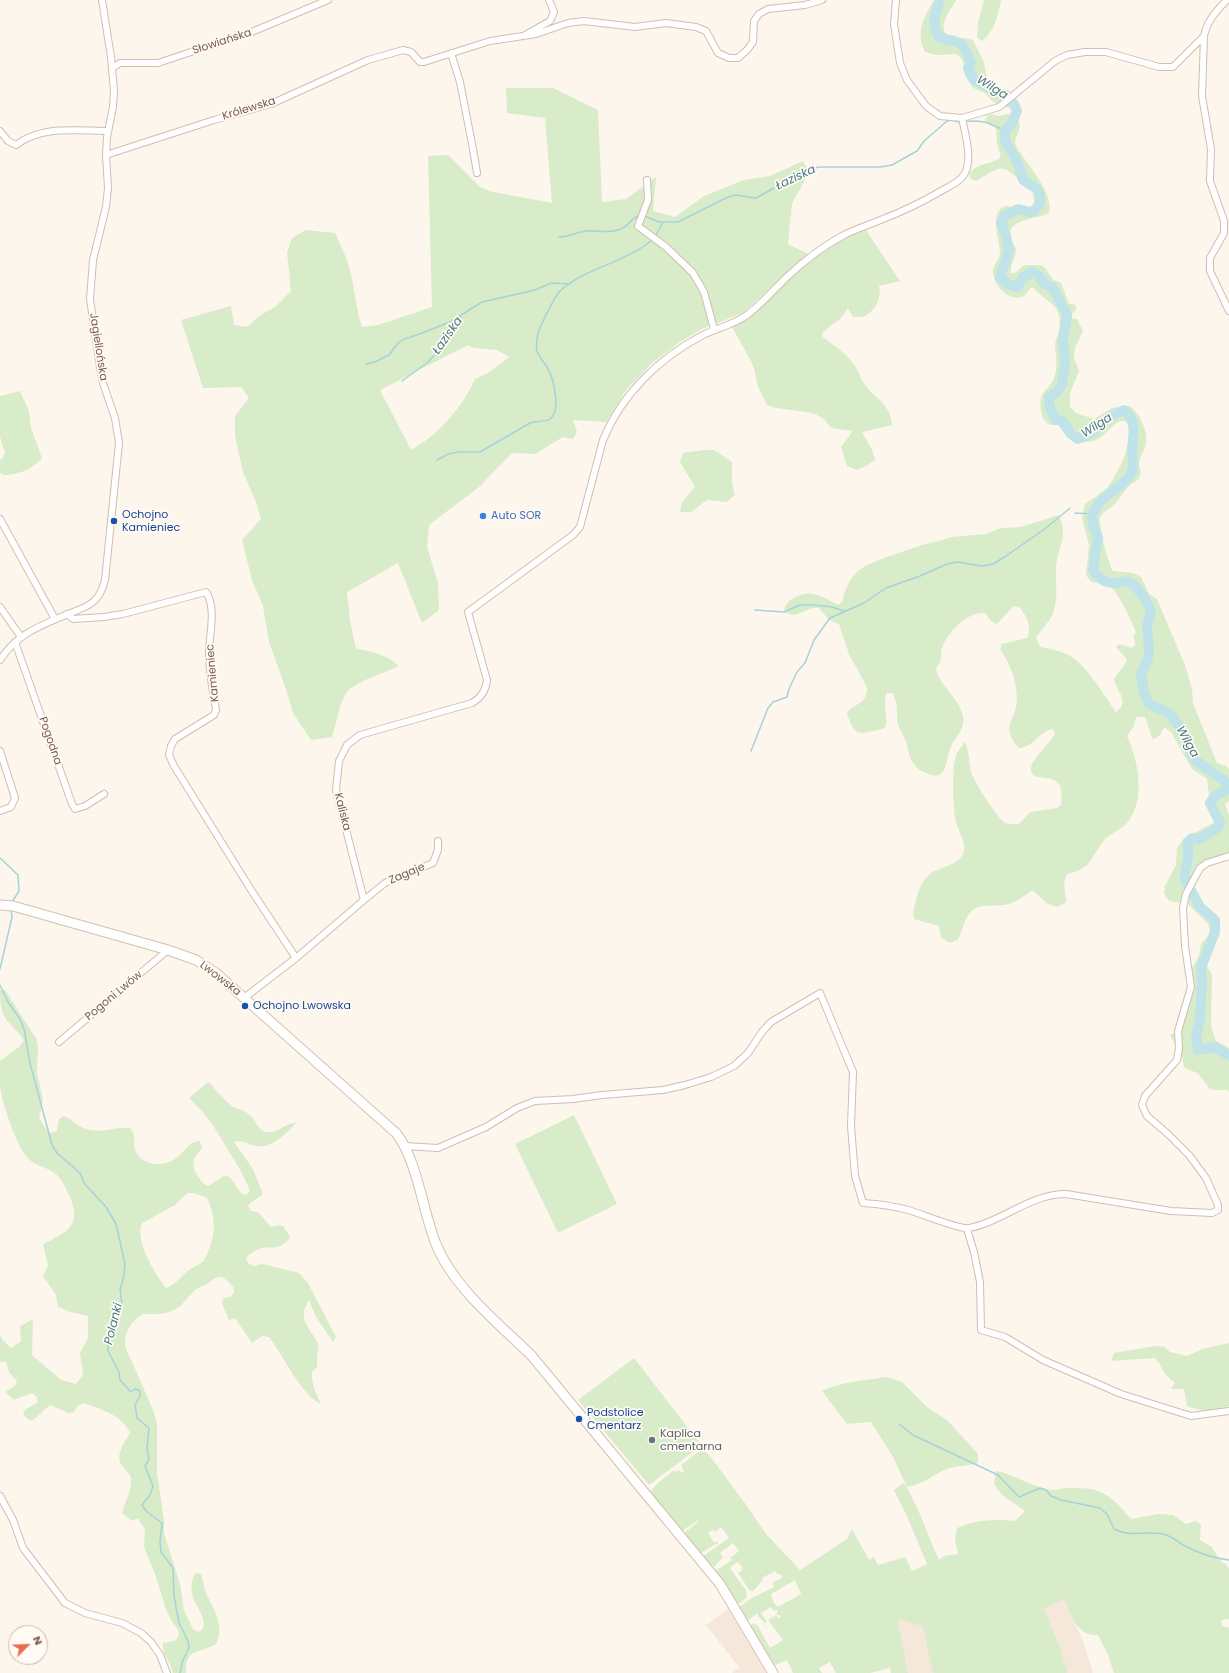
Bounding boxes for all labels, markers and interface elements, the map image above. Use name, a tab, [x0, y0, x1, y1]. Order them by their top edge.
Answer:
street label: Słowiańska	[191, 26, 253, 58]
water label: Wilga	[974, 73, 1010, 103]
street label: Królewska	[221, 95, 277, 123]
water label: Łaziska	[774, 163, 818, 193]
street label: Jagiellońska	[86, 312, 110, 382]
water label: Łaziska	[430, 315, 466, 357]
water label: Wilga	[1079, 411, 1115, 441]
place label: Ochojno Kamieniec	[122, 508, 180, 534]
place label: Auto SOR	[491, 509, 541, 523]
marker: Auto SOR	[478, 511, 488, 521]
marker: Ochojno Kamieniec	[109, 516, 119, 526]
street label: Kamieniec	[204, 643, 222, 703]
street label: Pogodna	[36, 715, 64, 767]
water label: Wilga	[1172, 724, 1202, 760]
street label: Kaliska	[331, 792, 353, 832]
street label: Zagaje	[387, 861, 427, 887]
street label: Lwowska	[197, 959, 243, 999]
street label: Pogoni Lwów	[83, 968, 145, 1024]
place label: Ochojno Lwowska	[253, 999, 351, 1013]
marker: Ochojno Lwowska	[240, 1001, 250, 1011]
water label: Polanki	[102, 1302, 126, 1346]
place label: Podstolice Cmentarz	[587, 1406, 644, 1432]
marker: Podstolice Cmentarz	[574, 1414, 584, 1424]
place label: Kaplica cmentarna	[660, 1427, 722, 1453]
marker: Kaplica cmentarna	[647, 1435, 657, 1445]
north arrow	[8, 1625, 48, 1665]
text: N	[29, 1633, 47, 1648]

